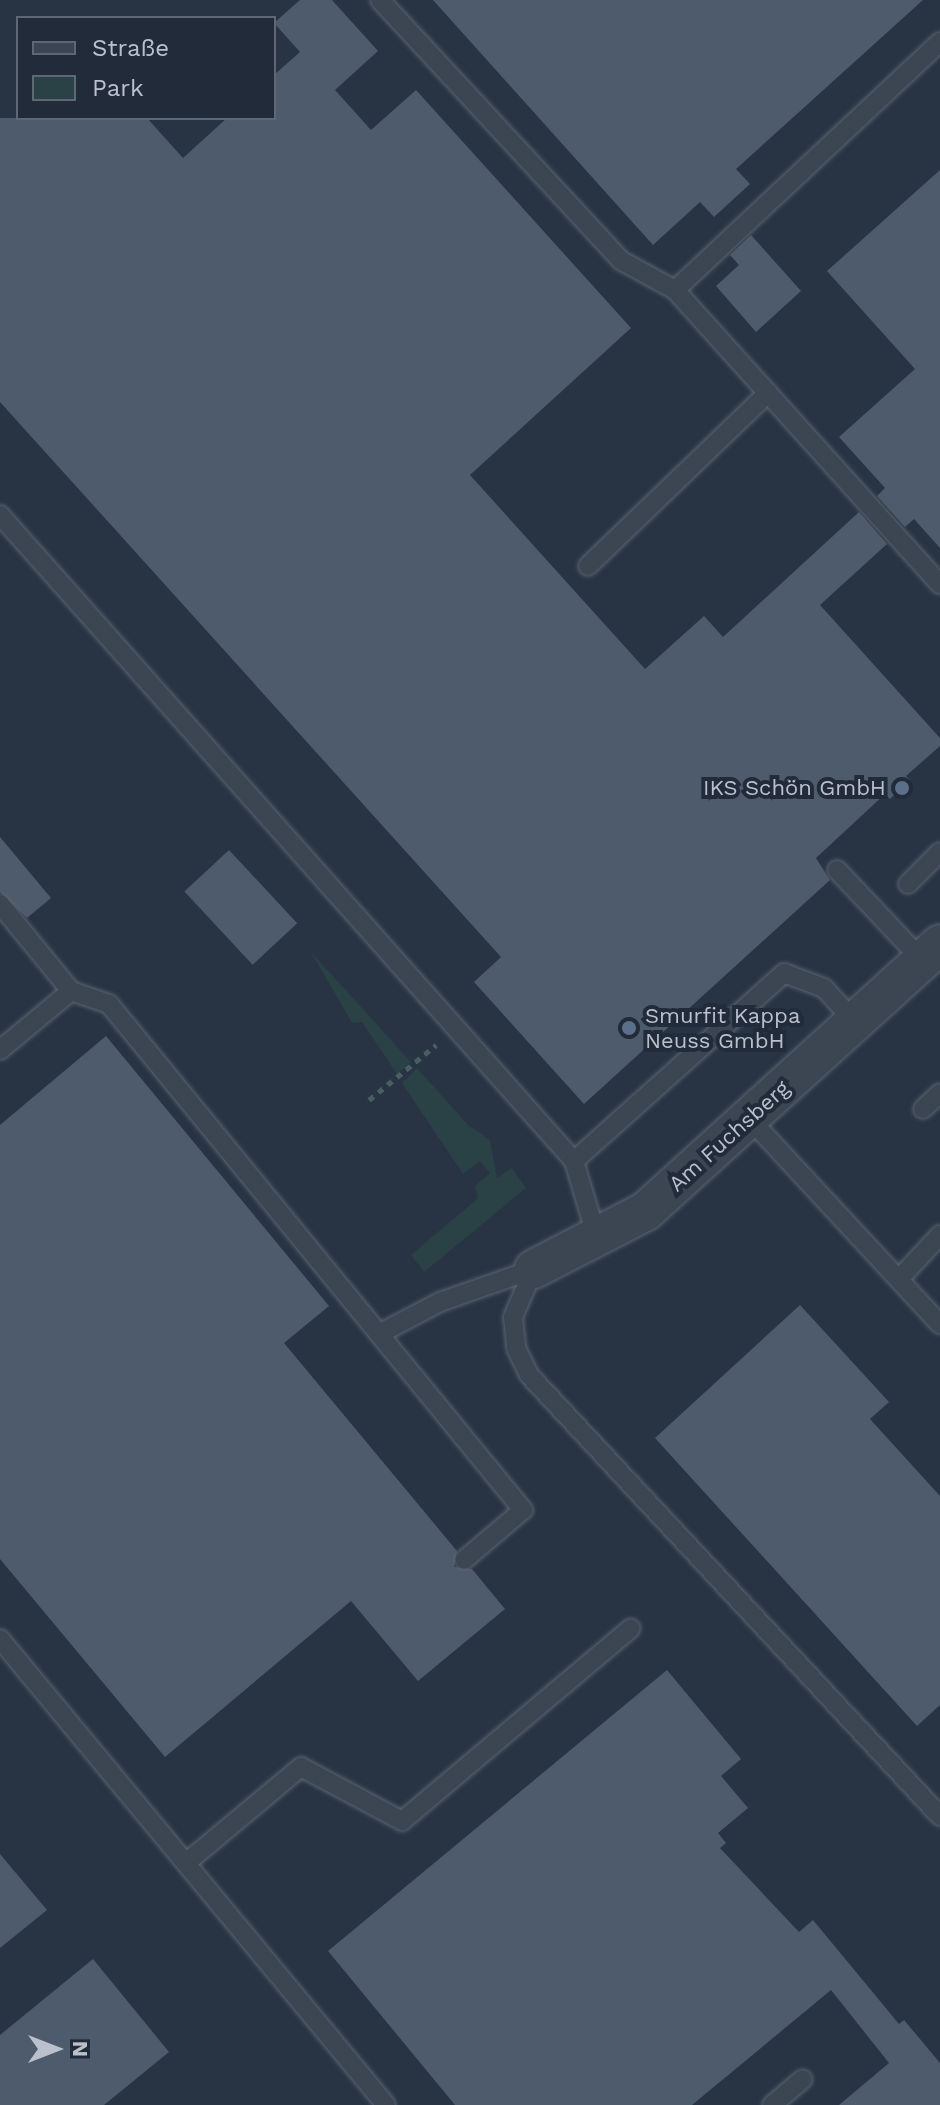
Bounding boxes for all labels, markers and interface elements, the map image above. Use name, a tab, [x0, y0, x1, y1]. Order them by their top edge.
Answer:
legend	[16, 16, 276, 120]
text: Straße	[92, 34, 169, 62]
text: Park	[92, 74, 144, 102]
place label: IKS Schön GmbH	[703, 775, 886, 801]
marker: IKS Schön GmbH	[893, 779, 911, 797]
place label: Smurfit Kappa Neuss GmbH	[645, 1002, 800, 1054]
marker: Smurfit Kappa Neuss GmbH	[620, 1019, 638, 1037]
street label: Am Fuchsberg	[663, 1075, 795, 1197]
north arrow	[16, 2009, 96, 2089]
text: N	[68, 2041, 93, 2057]

